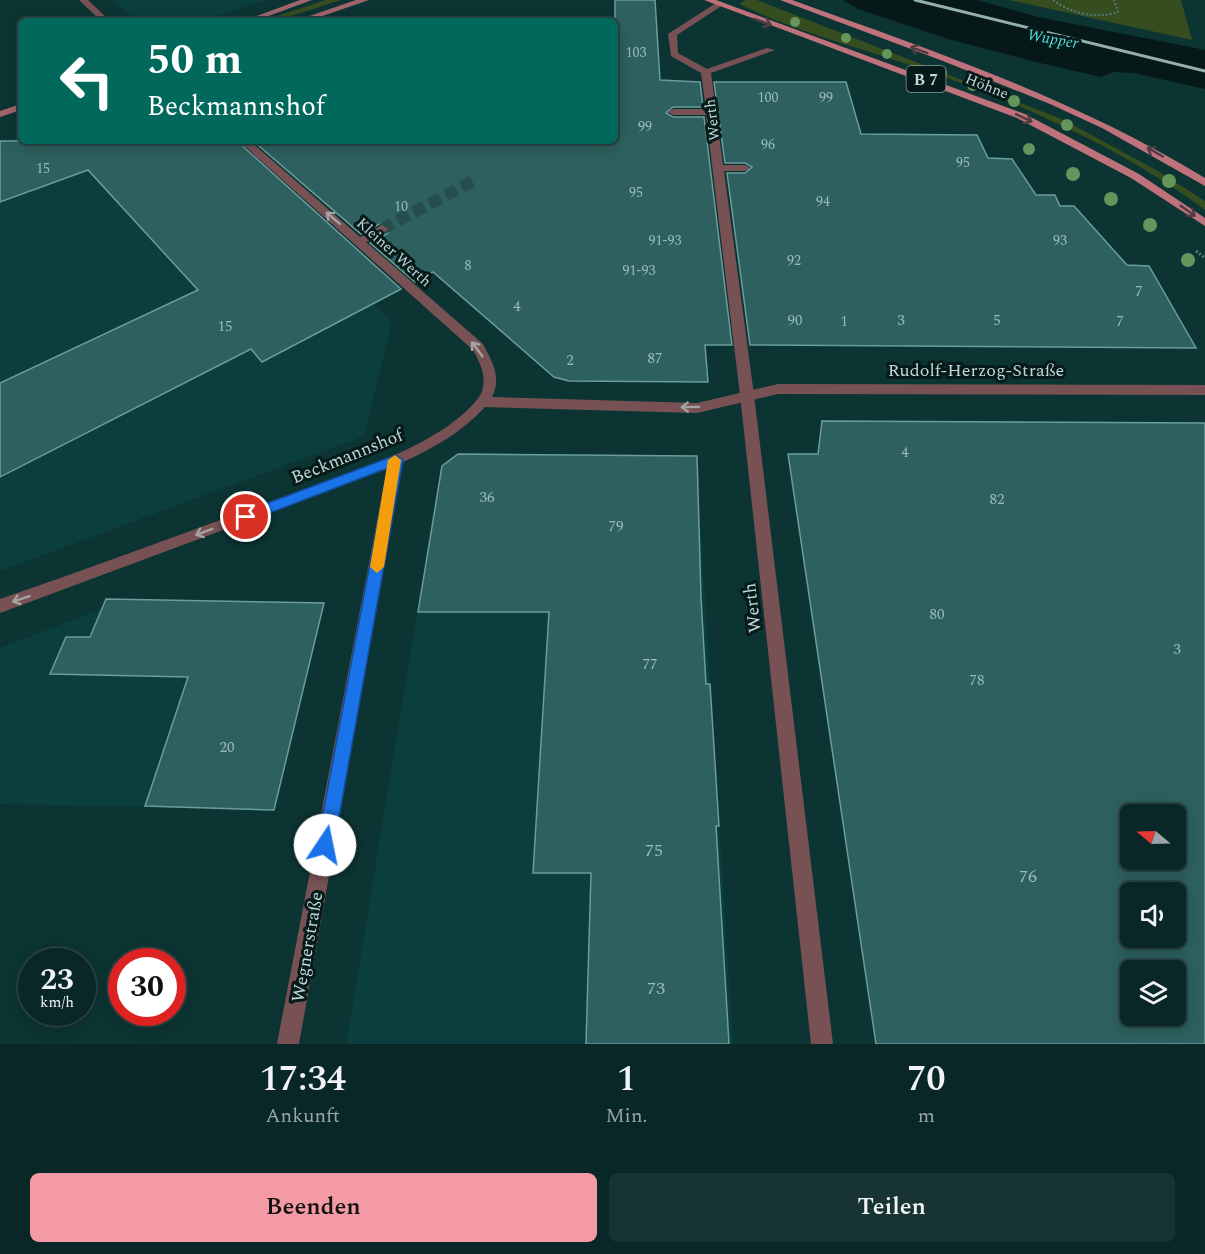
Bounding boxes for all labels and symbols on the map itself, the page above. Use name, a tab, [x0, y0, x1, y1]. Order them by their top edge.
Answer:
one-way arrow	[753, 17, 772, 28]
water label: Wupper	[1025, 23, 1081, 55]
house number: 103	[626, 42, 647, 63]
one-way arrow	[910, 44, 928, 55]
road number: B 7	[906, 66, 946, 92]
street label: Höhne	[962, 67, 1012, 106]
house number: 100	[758, 87, 779, 108]
house number: 99	[819, 87, 833, 108]
street label: Werth	[699, 98, 726, 142]
one-way arrow	[1015, 113, 1033, 125]
house number: 99	[638, 116, 652, 137]
house number: 96	[761, 134, 775, 155]
one-way arrow	[1147, 146, 1164, 158]
house number: 95	[956, 152, 970, 173]
house number: 15	[36, 158, 50, 179]
house number: 95	[629, 182, 643, 203]
house number: 94	[816, 191, 830, 212]
house number: 10	[394, 196, 408, 217]
one-way arrow	[1179, 205, 1195, 217]
one-way arrow	[325, 212, 341, 225]
street label: Kleiner Werth	[351, 212, 437, 293]
house number: 91-93	[648, 230, 682, 251]
house number: 93	[1053, 230, 1067, 251]
house number: 92	[787, 250, 801, 271]
house number: 8	[465, 255, 472, 276]
house number: 91-93	[622, 260, 656, 281]
house number: 7	[1135, 280, 1143, 303]
house number: 4	[513, 295, 521, 318]
house number: 90	[787, 309, 803, 332]
house number: 3	[897, 309, 905, 332]
house number: 5	[993, 309, 1001, 332]
house number: 1	[840, 310, 848, 333]
house number: 7	[1116, 310, 1124, 333]
house number: 15	[217, 315, 233, 338]
one-way arrow	[471, 341, 484, 357]
house number: 87	[647, 347, 663, 370]
house number: 2	[566, 349, 574, 372]
street label: Rudolf-Herzog-Straße	[888, 357, 1064, 384]
one-way arrow	[681, 402, 700, 413]
street label: Beckmannshof	[287, 421, 409, 491]
house number: 4	[901, 441, 909, 464]
house number: 36	[479, 486, 495, 509]
house number: 82	[989, 488, 1005, 511]
pin	[220, 491, 271, 542]
house number: 79	[608, 515, 624, 538]
one-way arrow	[195, 528, 214, 539]
street label: Werth	[736, 581, 769, 634]
one-way arrow	[12, 594, 31, 605]
house number: 80	[929, 603, 945, 626]
house number: 3	[1173, 638, 1181, 661]
house number: 77	[642, 653, 658, 676]
house number: 78	[969, 669, 985, 692]
house number: 20	[219, 736, 235, 759]
north arrow	[1120, 804, 1186, 870]
position arrow	[293, 813, 357, 877]
house number: 75	[645, 837, 663, 864]
house number: 76	[1019, 863, 1037, 890]
street label: Wegnerstraße	[284, 890, 330, 1005]
speed limit sign: 30	[108, 948, 186, 1026]
house number: 73	[647, 975, 665, 1002]

